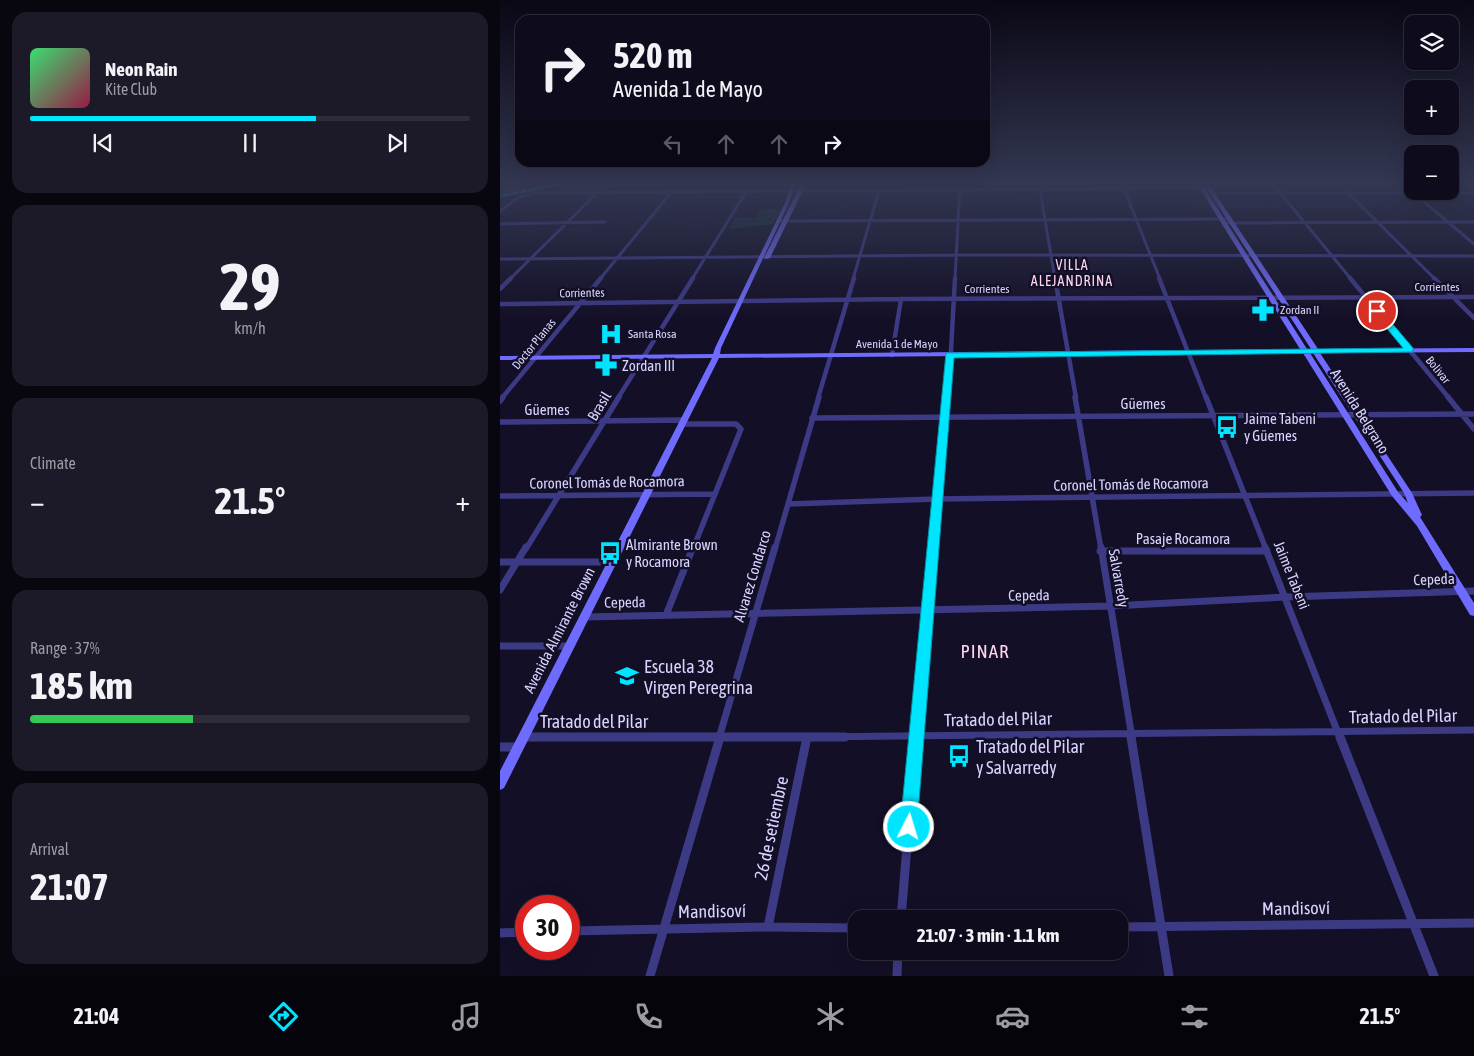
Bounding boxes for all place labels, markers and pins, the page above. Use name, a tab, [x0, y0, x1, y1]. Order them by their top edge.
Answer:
pin	[1356, 290, 1398, 332]
pharmacy icon: Zordan II	[1250, 297, 1276, 323]
place label: Zordan II	[1280, 303, 1319, 317]
hospital icon: Santa Rosa	[598, 321, 624, 347]
place label: Santa Rosa	[628, 327, 677, 341]
pharmacy icon: Zordan III	[593, 352, 619, 378]
place label: Zordan III	[622, 357, 675, 374]
place label: Jaime Tabeni y Güemes	[1244, 410, 1316, 444]
bus stop icon: Jaime Tabeni y Güemes	[1214, 414, 1240, 440]
place label: Almirante Brown y Rocamora	[626, 536, 718, 570]
bus stop icon: Almirante Brown y Rocamora	[597, 540, 623, 566]
place label: Escuela 38 Virgen Peregrina	[644, 656, 753, 698]
school or university icon: Escuela 38 Virgen Peregrina	[614, 663, 640, 689]
place label: Tratado del Pilar y Salvarredy	[976, 736, 1085, 778]
bus stop icon: Tratado del Pilar y Salvarredy	[946, 743, 972, 769]

